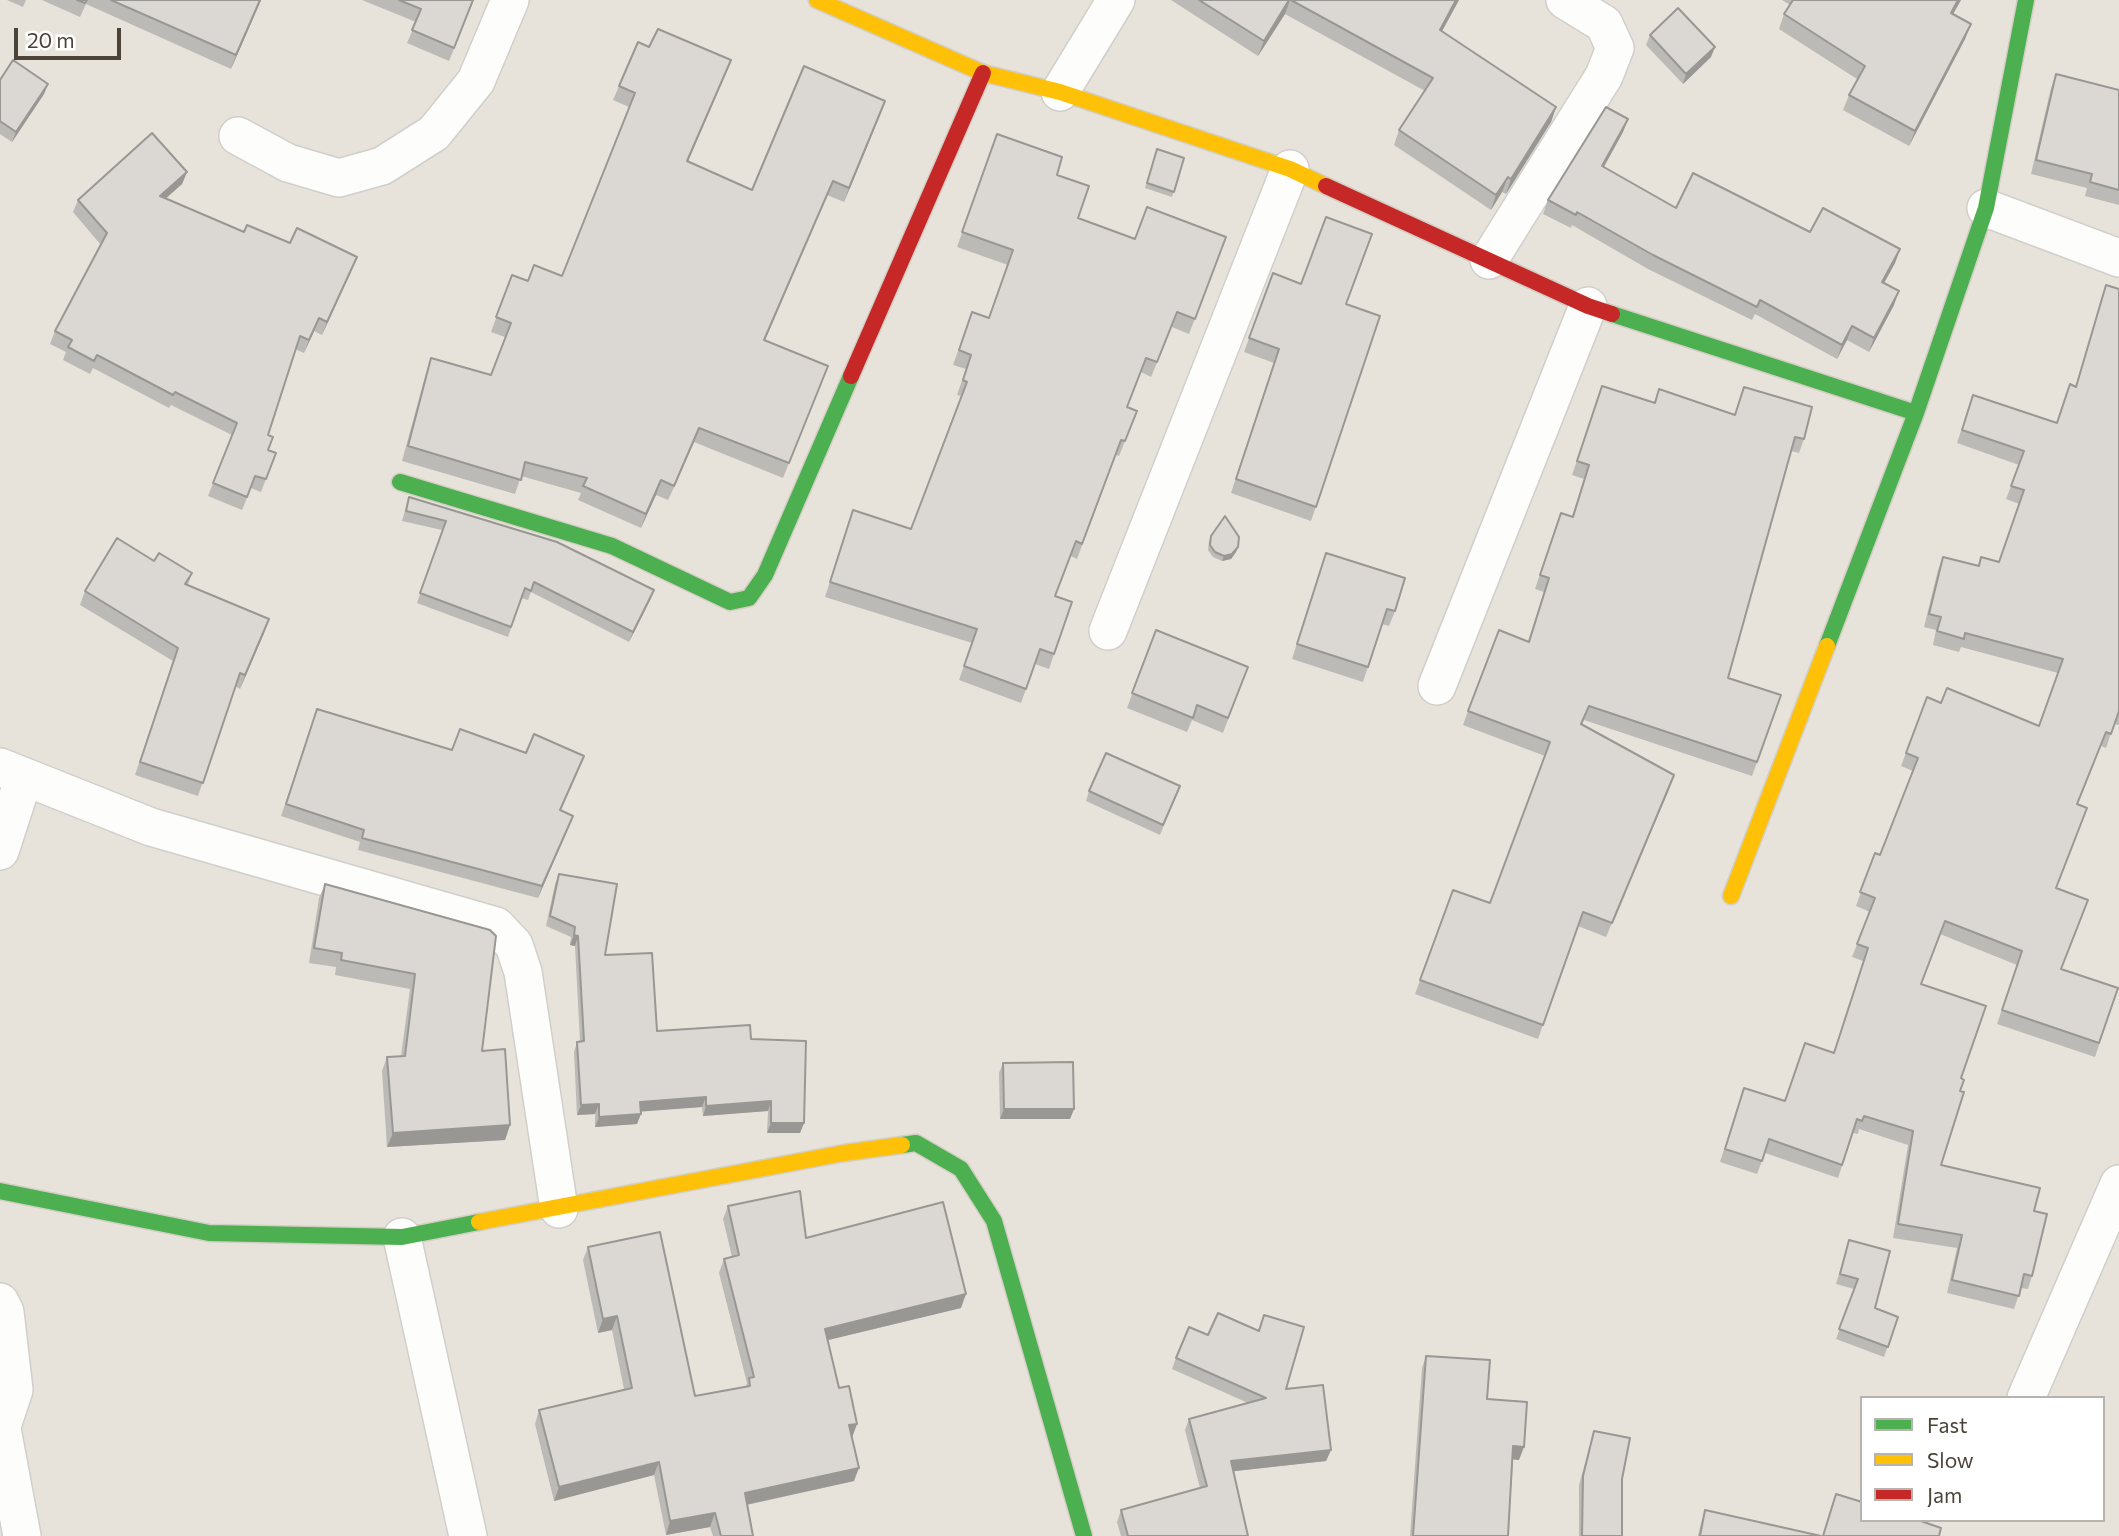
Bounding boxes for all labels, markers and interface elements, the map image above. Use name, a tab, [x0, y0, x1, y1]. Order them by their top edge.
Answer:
scale bar	[18, 14, 124, 58]
text: 20 m	[27, 27, 75, 52]
legend	[1860, 1396, 2105, 1522]
text: Fast	[1927, 1412, 1968, 1437]
text: Slow	[1927, 1447, 1974, 1472]
text: Jam	[1927, 1482, 1962, 1507]

